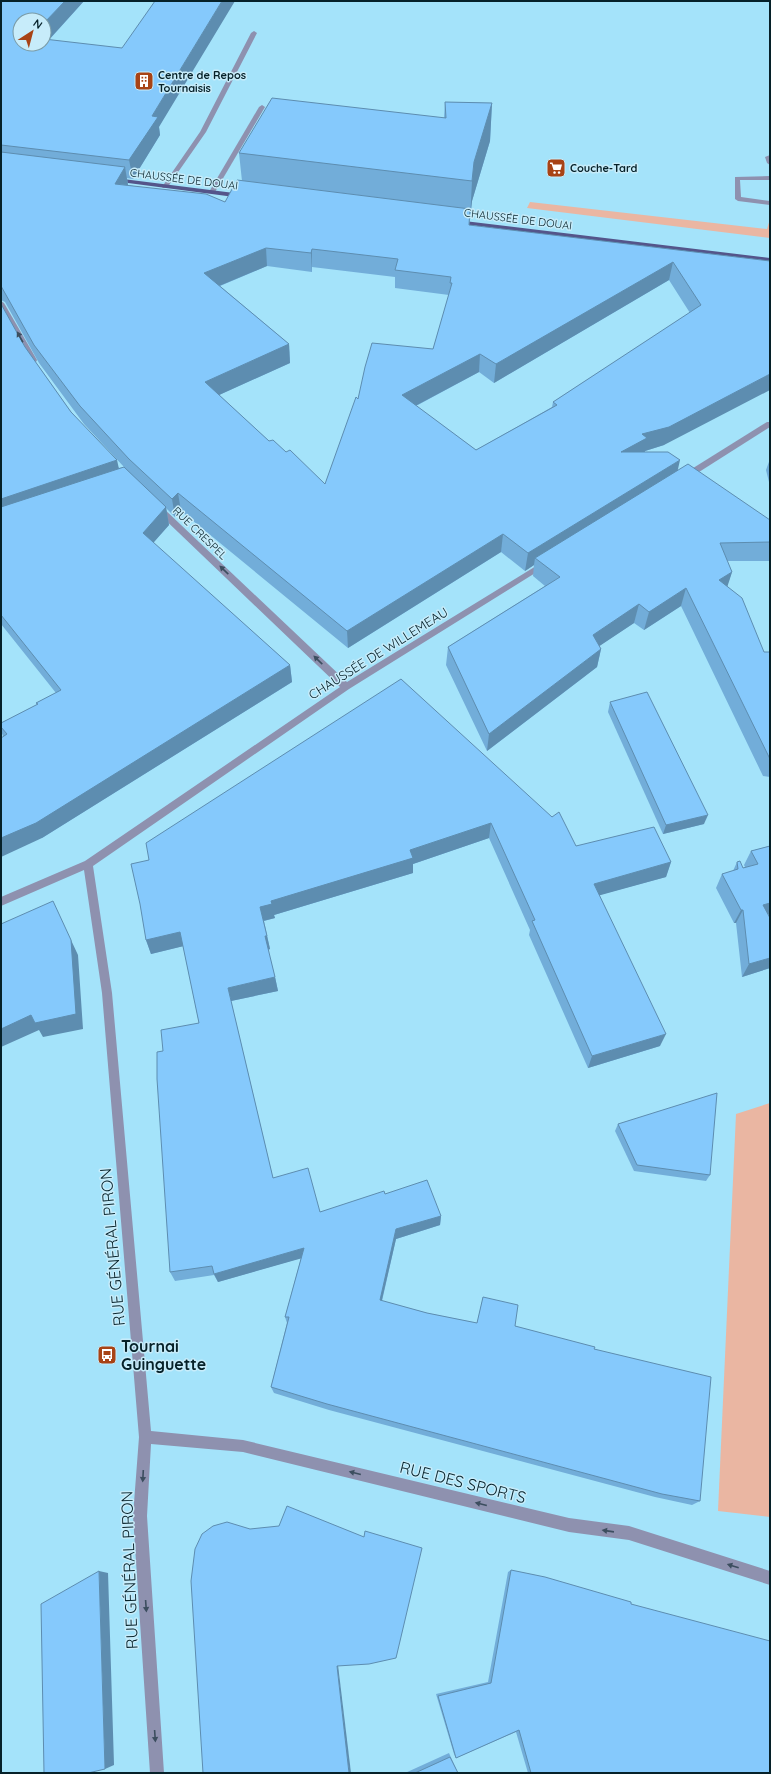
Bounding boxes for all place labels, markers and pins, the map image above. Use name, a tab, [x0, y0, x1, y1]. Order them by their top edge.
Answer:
place label: Centre de Repos Tournaisis	[158, 68, 246, 95]
building icon: Centre de Repos Tournaisis	[133, 70, 155, 92]
supermarket icon: Couche-Tard	[545, 157, 567, 179]
place label: Couche-Tard	[570, 161, 637, 175]
place label: Tournai Guinguette	[121, 1336, 206, 1374]
bus stop icon: Tournai Guinguette	[96, 1344, 118, 1366]

